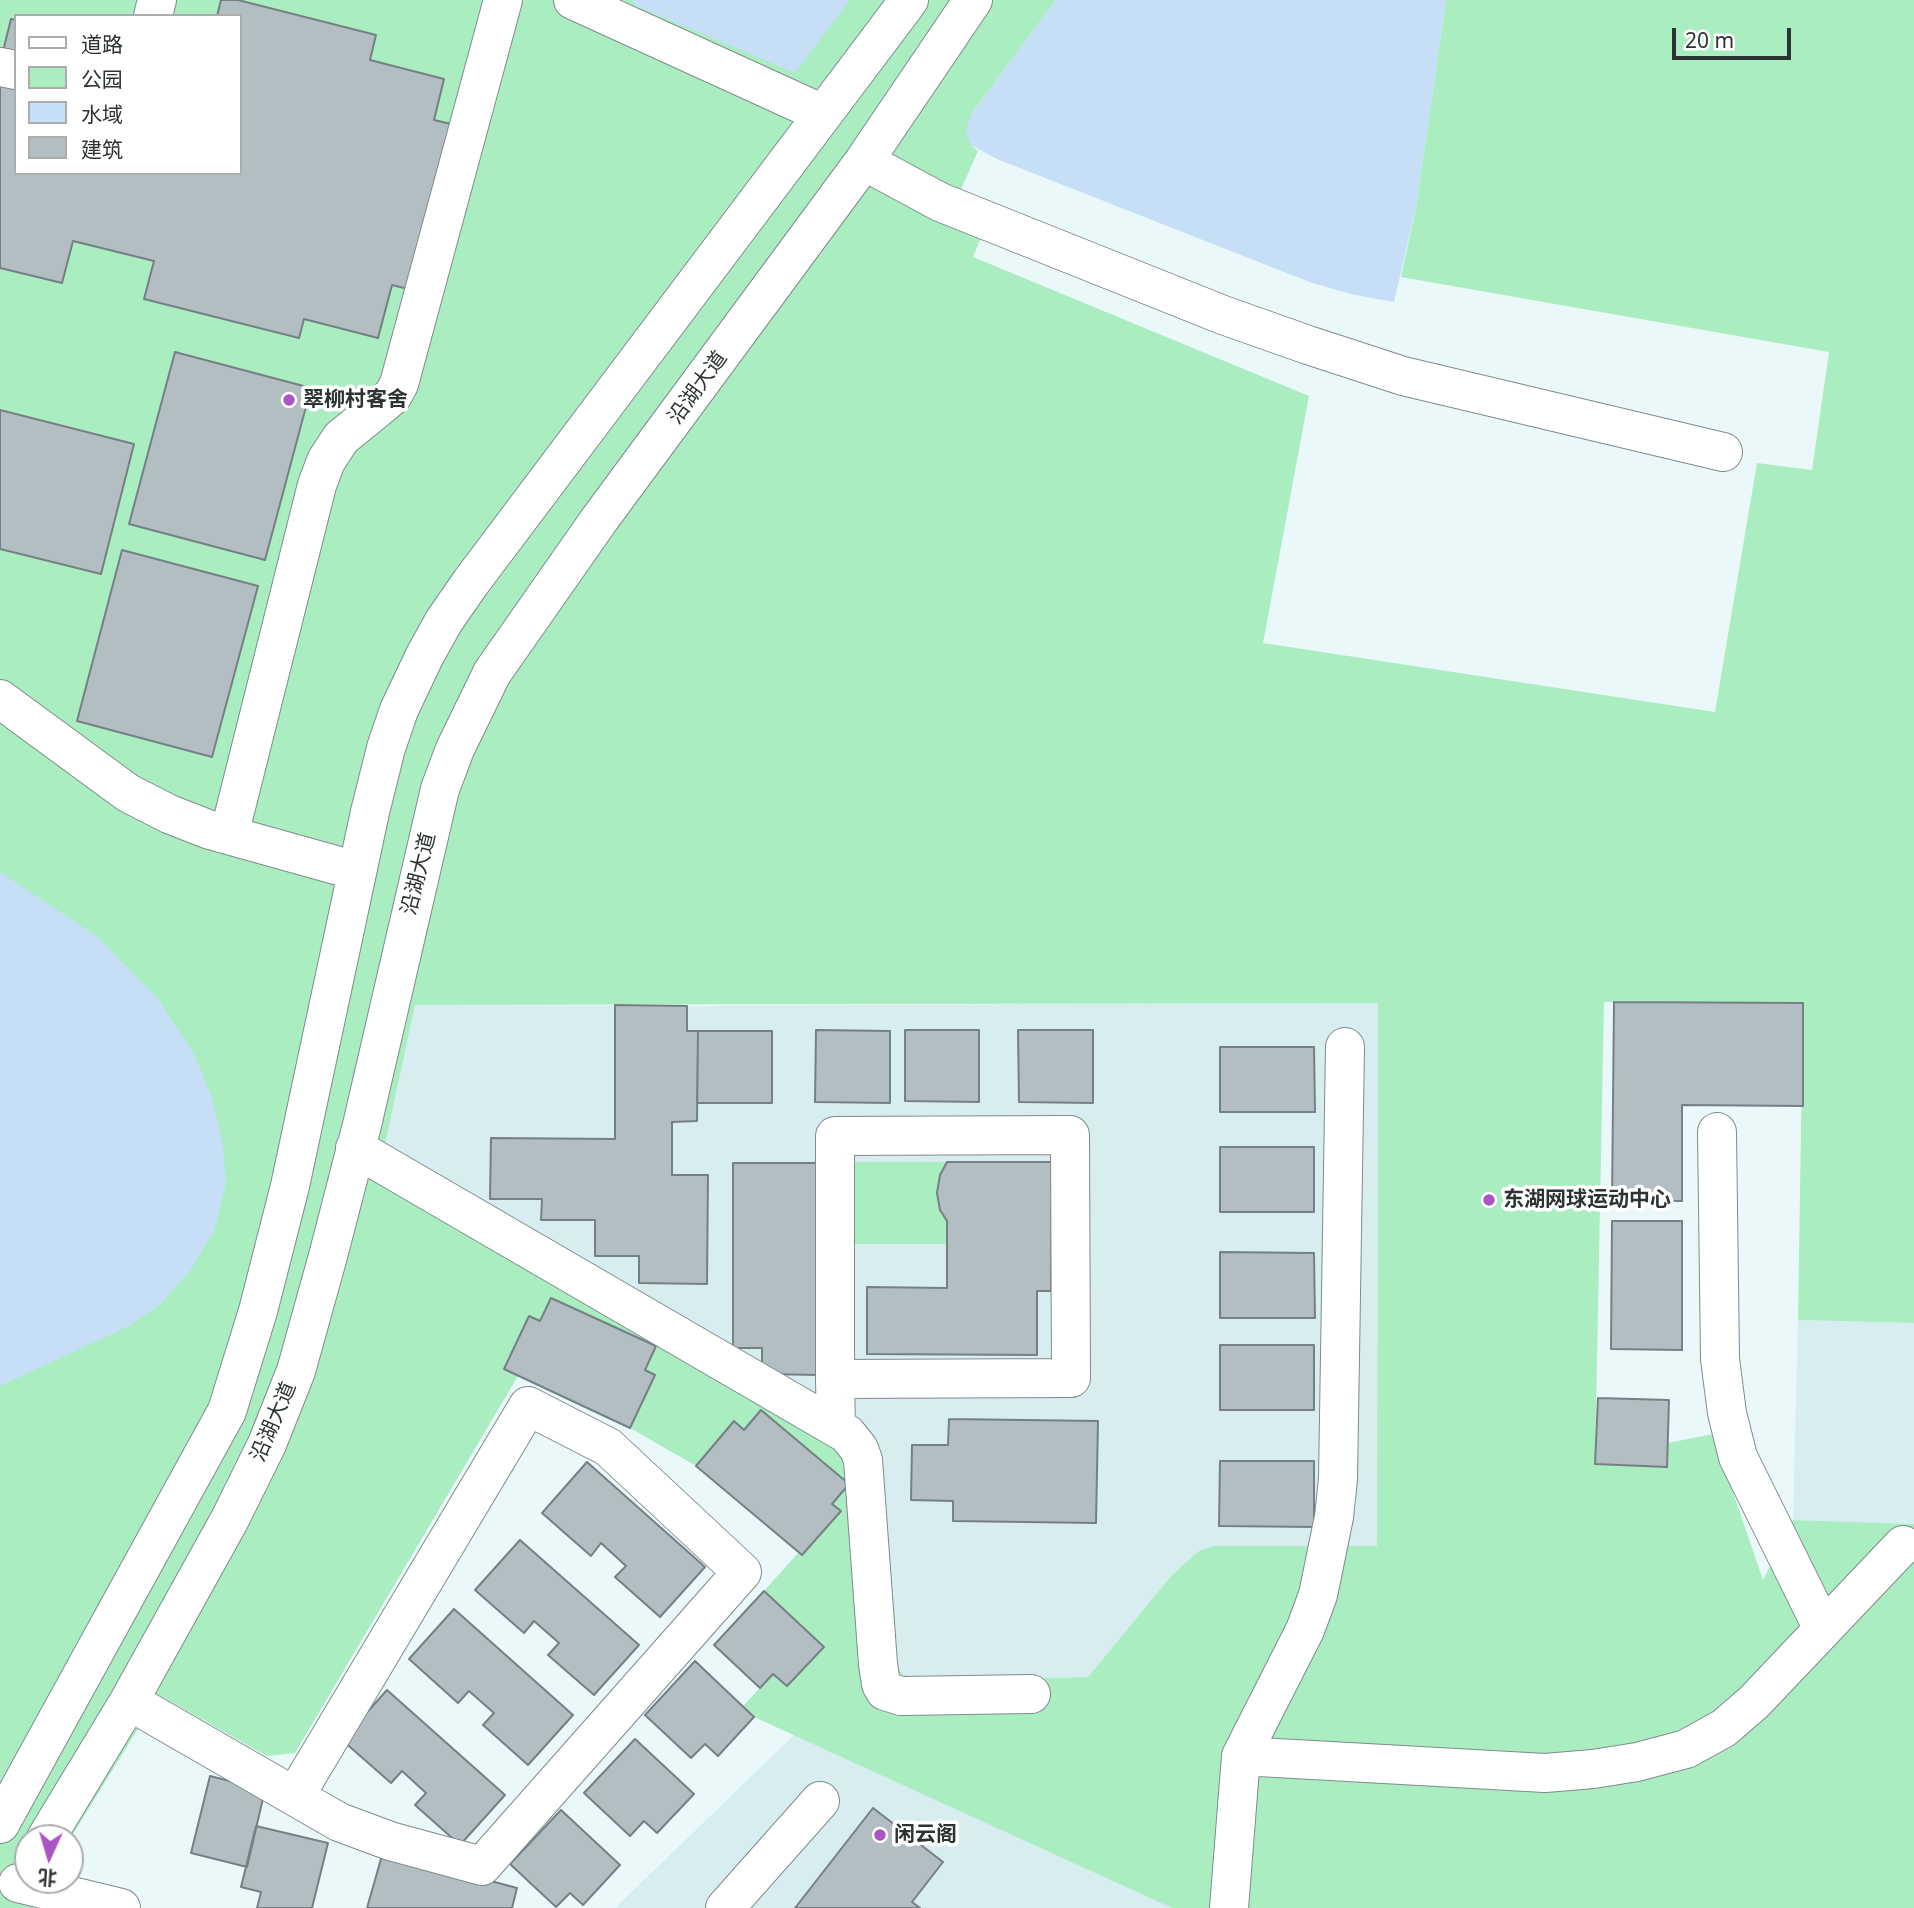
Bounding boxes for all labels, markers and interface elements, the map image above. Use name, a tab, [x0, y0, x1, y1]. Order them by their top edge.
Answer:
legend	[14, 14, 242, 175]
scale bar	[1676, 14, 1795, 58]
text: 20 m	[1685, 26, 1734, 54]
text: 道路	[81, 30, 123, 58]
text: 公园	[81, 65, 123, 93]
text: 水域	[81, 100, 123, 128]
text: 建筑	[81, 135, 123, 163]
street label: 沿湖大道	[663, 347, 733, 429]
place label: 翠柳村客舍	[303, 387, 408, 413]
marker: 翠柳村客舍	[281, 392, 297, 408]
street label: 沿湖大道	[397, 830, 441, 918]
place label: 东湖网球运动中心	[1503, 1187, 1671, 1213]
marker: 东湖网球运动中心	[1481, 1192, 1497, 1208]
street label: 沿湖大道	[246, 1378, 302, 1466]
place label: 闲云阁	[894, 1822, 957, 1848]
north arrow	[14, 1824, 84, 1894]
marker: 闲云阁	[872, 1827, 888, 1843]
text: 北	[37, 1864, 58, 1892]

